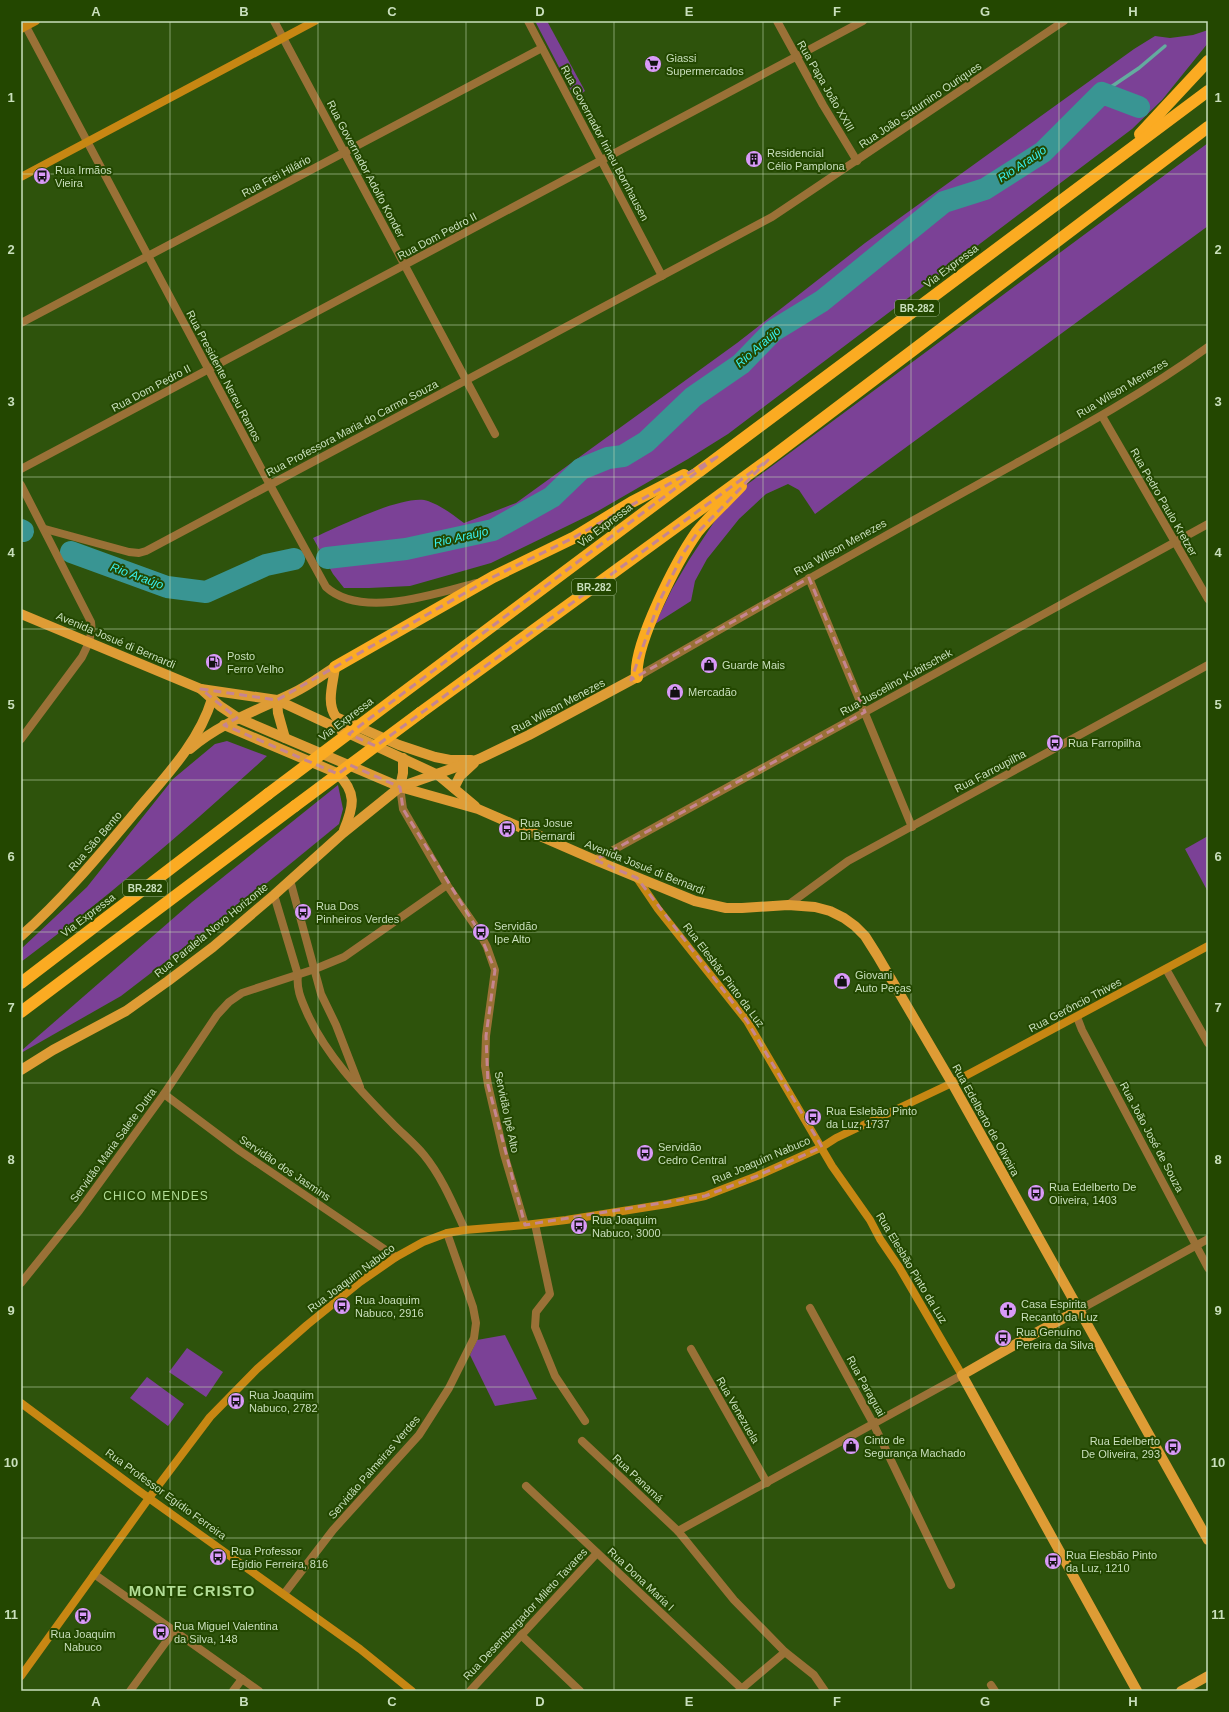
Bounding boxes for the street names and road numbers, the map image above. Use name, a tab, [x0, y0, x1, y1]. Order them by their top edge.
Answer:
street label: Rua Papa João XXIII	[795, 39, 857, 133]
street label: Rua João Saturnino Ouriques	[857, 59, 984, 150]
street label: Rua Governador Irineu Bornhausen	[559, 63, 651, 223]
street label: Rua Governador Adolfo Konder	[325, 98, 407, 240]
street label: Rua Frei Hilário	[239, 153, 313, 199]
street label: Rua Dom Pedro II	[395, 210, 479, 262]
street label: Via Expressa	[922, 241, 981, 290]
road number: BR-282	[895, 300, 939, 316]
street label: Rua Presidente Nereu Ramos	[184, 308, 264, 444]
street label: Rua Wilson Menezes	[1074, 356, 1170, 420]
street label: Rua Dom Pedro II	[109, 362, 193, 414]
street label: Rua Professora Maria do Carmo Souza	[264, 377, 441, 479]
street label: Rua Pedro Paulo Kretzer	[1128, 446, 1200, 558]
street label: Via Expressa	[576, 500, 635, 549]
street label: Rua Wilson Menezes	[792, 516, 889, 577]
road number: BR-282	[572, 579, 616, 595]
street label: Avenida Josué di Bernardi	[55, 609, 177, 671]
street label: Rua Juscelino Kubitschek	[838, 646, 954, 718]
street label: Rua Wilson Menezes	[509, 676, 607, 736]
street label: Via Expressa	[317, 694, 376, 743]
street label: Rua Farroupilha	[952, 747, 1028, 795]
street label: Rua São Bento	[66, 809, 124, 873]
street label: Avenida Josué di Bernardi	[583, 837, 707, 897]
road number: BR-282	[123, 880, 167, 896]
street label: Rua Paralela Novo Horizonte	[152, 881, 270, 979]
street label: Via Expressa	[59, 890, 118, 939]
street label: Rua Elesbão Pinto da Luz	[681, 921, 767, 1029]
street label: Rua Gerôncio Thives	[1027, 975, 1124, 1035]
street label: Rua Edelberto de Oliveira	[950, 1062, 1022, 1179]
street label: Servidão Ipê Alto	[492, 1070, 522, 1154]
street label: Rua João José de Souza	[1118, 1080, 1187, 1195]
street label: Servidão Maria Salete Dutra	[68, 1085, 159, 1204]
street label: Servidão dos Jasmins	[237, 1133, 333, 1203]
street label: Rua Joaquim Nabuco	[710, 1134, 812, 1186]
street label: Rua Elesbão Pinto da Luz	[874, 1210, 950, 1326]
street label: Rua Joaquim Nabuco	[305, 1241, 397, 1315]
street label: Rua Paraguai	[844, 1354, 888, 1418]
street label: Rua Venezuela	[714, 1375, 762, 1446]
street label: Servidão Palmeiras Verdes	[326, 1413, 422, 1521]
street label: Rua Professor Egídio Ferreira	[103, 1446, 229, 1542]
street label: Rua Panamá	[610, 1452, 666, 1505]
street label: Rua Desembargador Mileto Tavares	[461, 1545, 590, 1682]
street label: Rua Dona Maria I	[605, 1545, 677, 1613]

